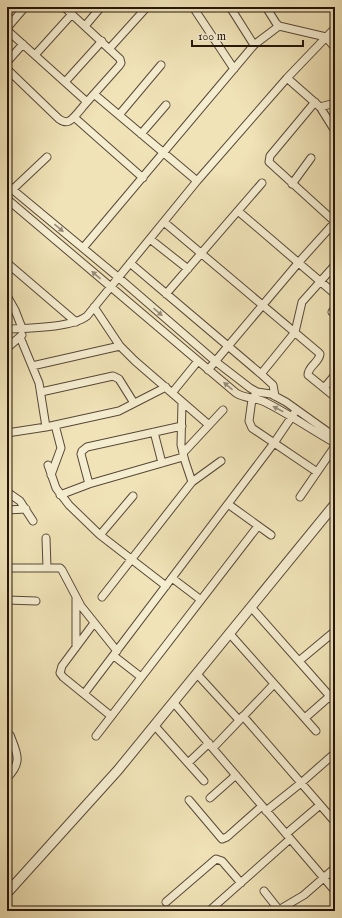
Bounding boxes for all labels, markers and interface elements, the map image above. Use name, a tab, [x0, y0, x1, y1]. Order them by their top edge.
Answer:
scale bar	[192, 22, 303, 48]
text: 100 m	[198, 29, 226, 44]
one-way arrow	[53, 224, 64, 232]
one-way arrow	[91, 271, 102, 280]
one-way arrow	[153, 307, 163, 316]
one-way arrow	[222, 382, 233, 391]
one-way arrow	[272, 405, 284, 412]

